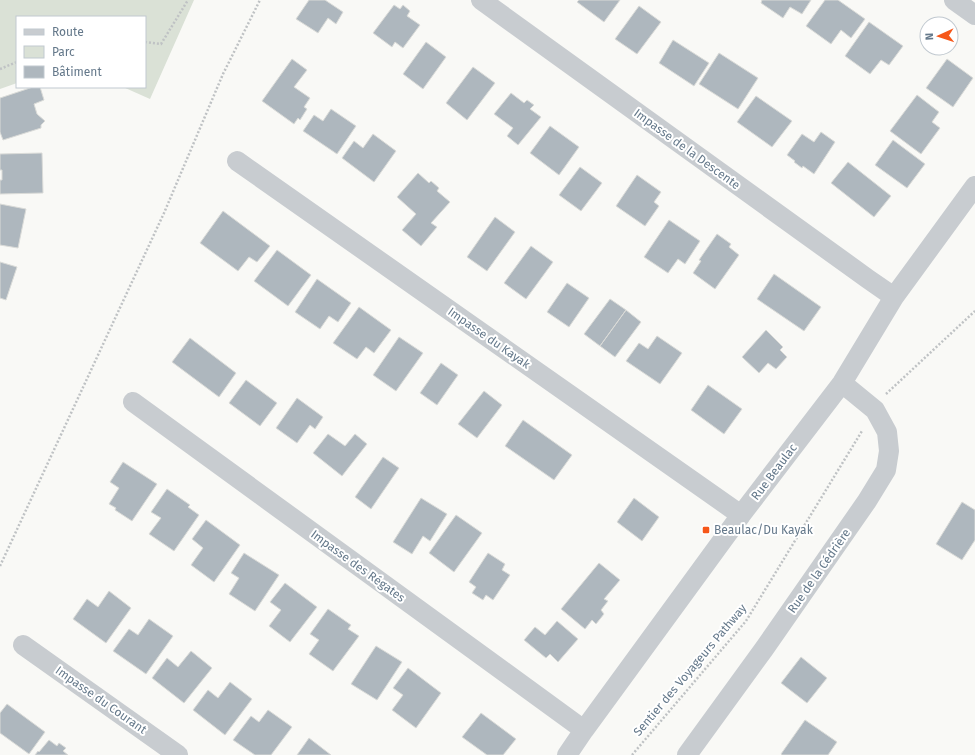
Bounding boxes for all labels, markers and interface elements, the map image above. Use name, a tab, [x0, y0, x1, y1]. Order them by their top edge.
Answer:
legend	[16, 16, 146, 88]
north arrow	[919, 16, 959, 56]
text: Route	[52, 25, 84, 39]
text: N	[923, 33, 936, 40]
text: Parc	[52, 45, 75, 59]
text: Bâtiment	[52, 65, 102, 79]
street label: Impasse de la Descente	[631, 106, 743, 192]
street label: Impasse du Kayak	[445, 304, 533, 372]
street label: Rue Beaulac	[748, 441, 800, 503]
place label: Beaulac/Du Kayak	[714, 523, 814, 537]
marker: Beaulac/Du Kayak	[701, 525, 711, 535]
street label: Rue de la Cédrière	[785, 526, 853, 616]
street label: Impasse des Régates	[308, 527, 408, 605]
street label: Sentier des Voyageurs Pathway	[631, 601, 749, 739]
street label: Impasse du Courant	[53, 663, 150, 737]

